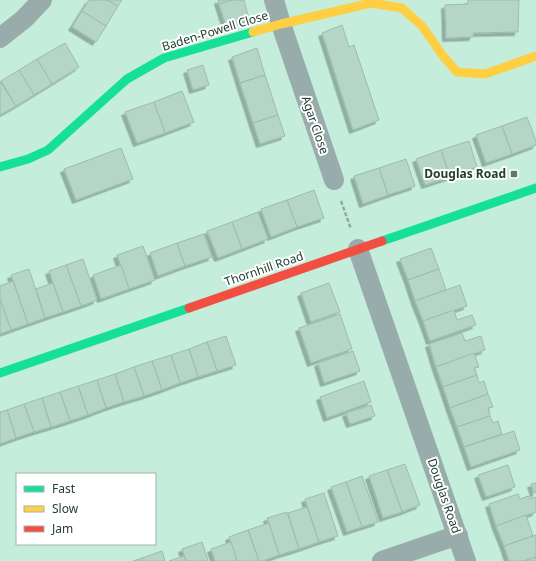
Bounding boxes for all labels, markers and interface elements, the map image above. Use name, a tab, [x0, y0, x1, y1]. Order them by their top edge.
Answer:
street label: Baden-Powell Close	[160, 6, 270, 55]
street label: Agar Close	[298, 94, 333, 156]
place label: Douglas Road	[424, 165, 506, 182]
marker: Douglas Road	[509, 169, 519, 179]
street label: Thornhill Road	[222, 247, 306, 290]
street label: Douglas Road	[424, 456, 465, 536]
legend	[16, 473, 156, 545]
text: Fast	[52, 480, 76, 497]
text: Slow	[52, 500, 79, 517]
text: Jam	[51, 520, 73, 537]

